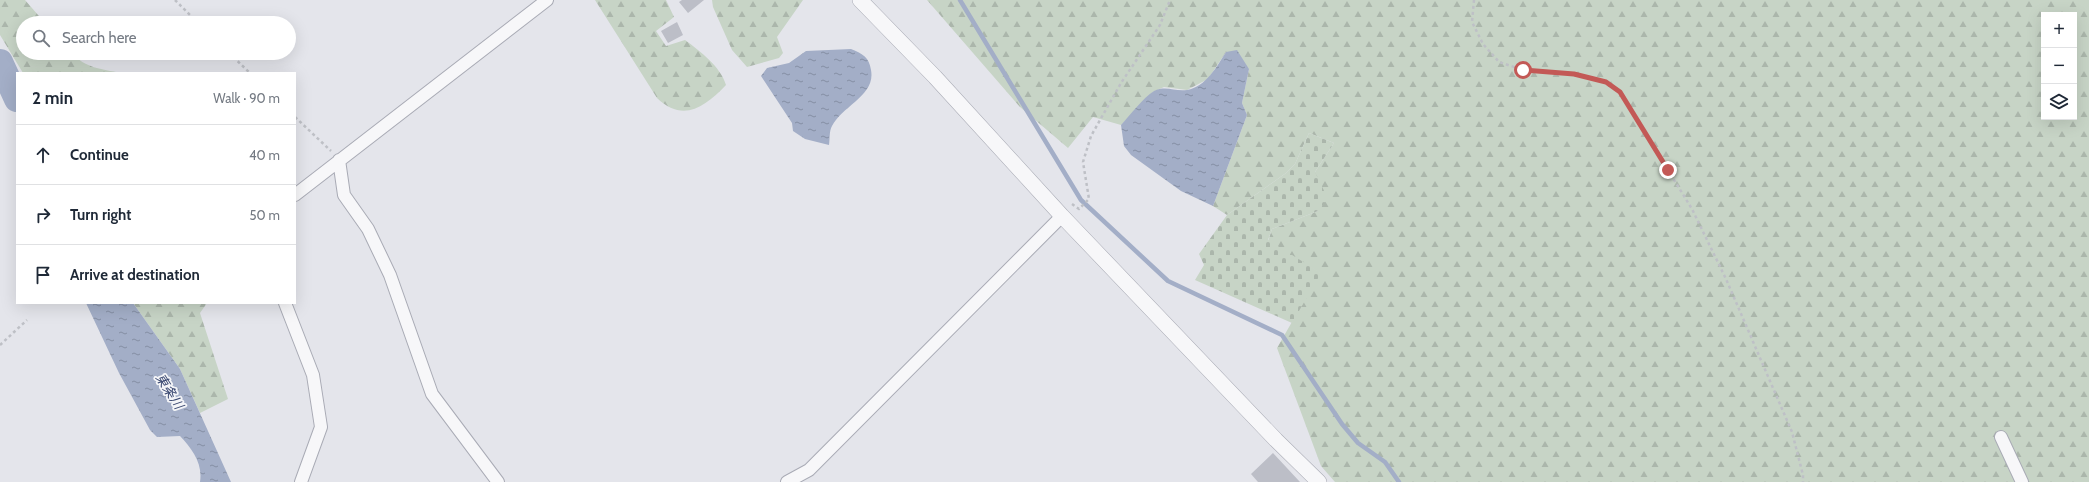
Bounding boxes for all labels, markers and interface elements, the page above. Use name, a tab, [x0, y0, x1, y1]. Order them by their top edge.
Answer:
map controls	[2041, 12, 2077, 120]
button: +	[2041, 12, 2077, 48]
search box	[16, 16, 296, 60]
icon: search	[30, 27, 52, 49]
text: Search here	[62, 29, 137, 47]
button: −	[2041, 48, 2077, 84]
route start	[1514, 61, 1532, 79]
button: layers	[2041, 84, 2077, 120]
text: 2 min	[32, 88, 73, 108]
text: Walk · 90 m	[213, 90, 280, 106]
icon: ahead	[32, 144, 54, 166]
text: Continue	[70, 146, 129, 164]
text: 40 m	[249, 147, 280, 163]
route end	[1659, 161, 1677, 179]
icon: right	[32, 204, 54, 226]
text: Turn right	[70, 206, 131, 224]
text: 50 m	[250, 207, 280, 223]
icon: arrive	[32, 264, 54, 286]
text: Arrive at destination	[70, 266, 200, 284]
water label: 東条川	[153, 370, 188, 413]

